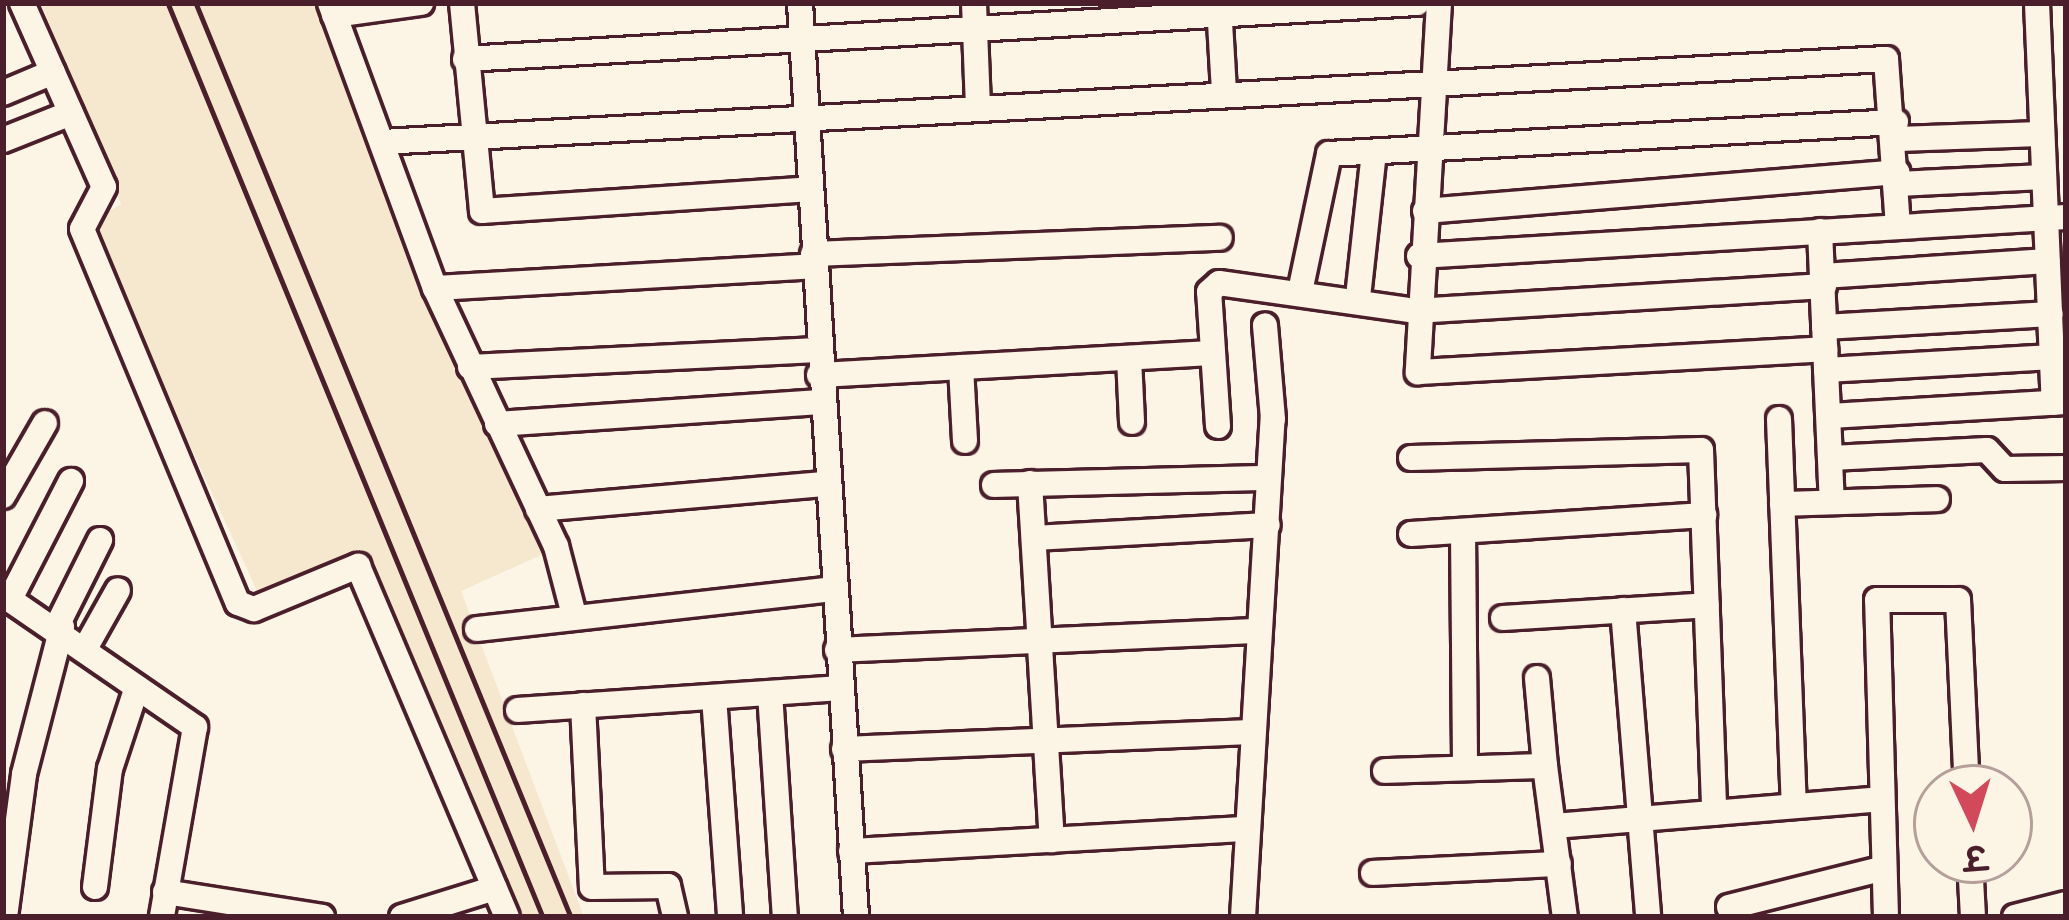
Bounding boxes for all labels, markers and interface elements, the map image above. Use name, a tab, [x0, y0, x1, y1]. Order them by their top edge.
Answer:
north arrow	[1913, 764, 2033, 884]
text: उ	[1962, 827, 1988, 887]

